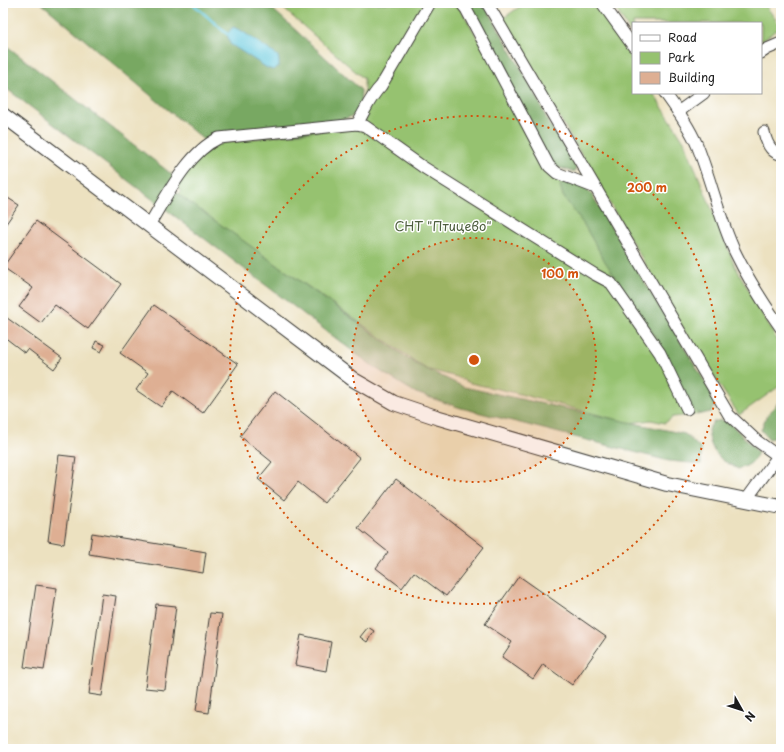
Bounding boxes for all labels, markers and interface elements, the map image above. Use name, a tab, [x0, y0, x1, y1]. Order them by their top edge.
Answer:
legend	[632, 22, 762, 94]
text: Road	[668, 28, 697, 46]
text: Park	[668, 48, 695, 66]
text: Building	[668, 68, 715, 86]
text: 200 m	[627, 178, 667, 196]
park label: СНТ "Птицево"	[394, 216, 492, 235]
text: 100 m	[541, 264, 579, 282]
centre of rings	[467, 353, 481, 367]
north arrow	[722, 690, 762, 730]
text: N	[741, 708, 760, 726]

